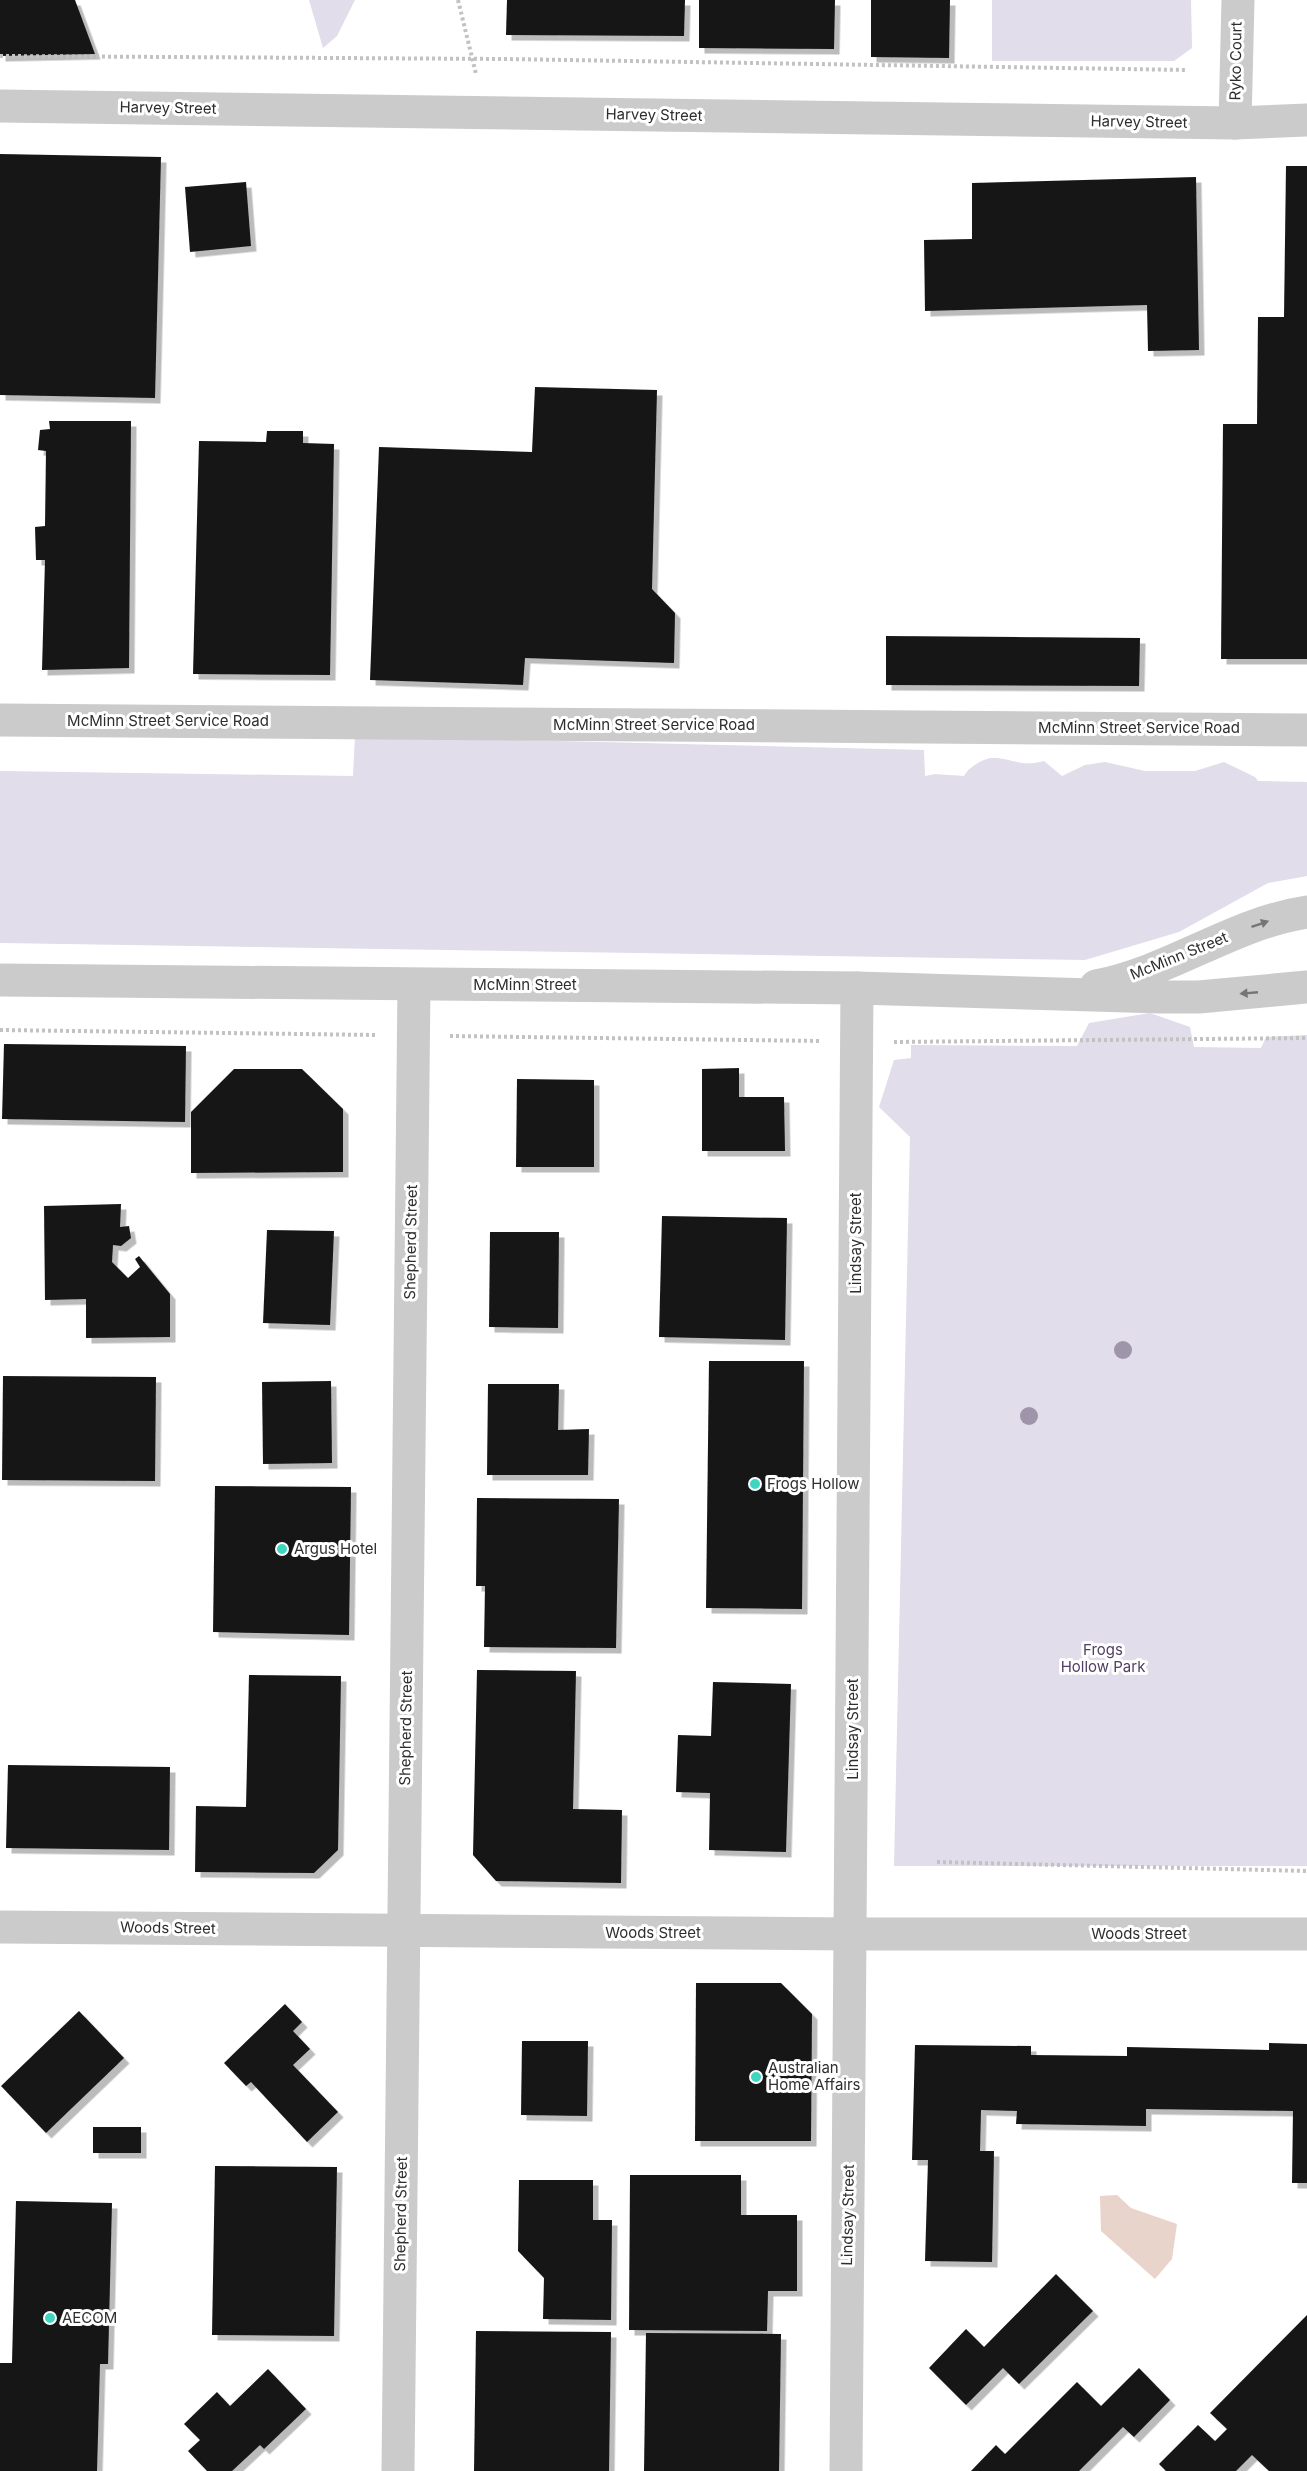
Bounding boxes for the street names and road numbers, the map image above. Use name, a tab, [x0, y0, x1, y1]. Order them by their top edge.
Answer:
street label: Ryko Court	[1225, 21, 1246, 101]
street label: Harvey Street	[119, 97, 217, 118]
street label: Harvey Street	[605, 104, 703, 125]
street label: Harvey Street	[1090, 111, 1188, 132]
street label: McMinn Street Service Road	[67, 711, 269, 730]
street label: McMinn Street Service Road	[553, 715, 755, 734]
street label: McMinn Street Service Road	[1038, 718, 1240, 737]
street label: McMinn Street	[1127, 927, 1230, 984]
street label: McMinn Street	[473, 975, 577, 994]
street label: Shepherd Street	[400, 1184, 421, 1300]
street label: Lindsay Street	[846, 1192, 865, 1294]
street label: Shepherd Street	[395, 1670, 416, 1786]
street label: Lindsay Street	[843, 1678, 862, 1780]
street label: Woods Street	[120, 1917, 216, 1938]
street label: Woods Street	[605, 1923, 701, 1942]
street label: Woods Street	[1091, 1924, 1187, 1943]
street label: Shepherd Street	[390, 2156, 411, 2272]
street label: Lindsay Street	[837, 2164, 858, 2266]

